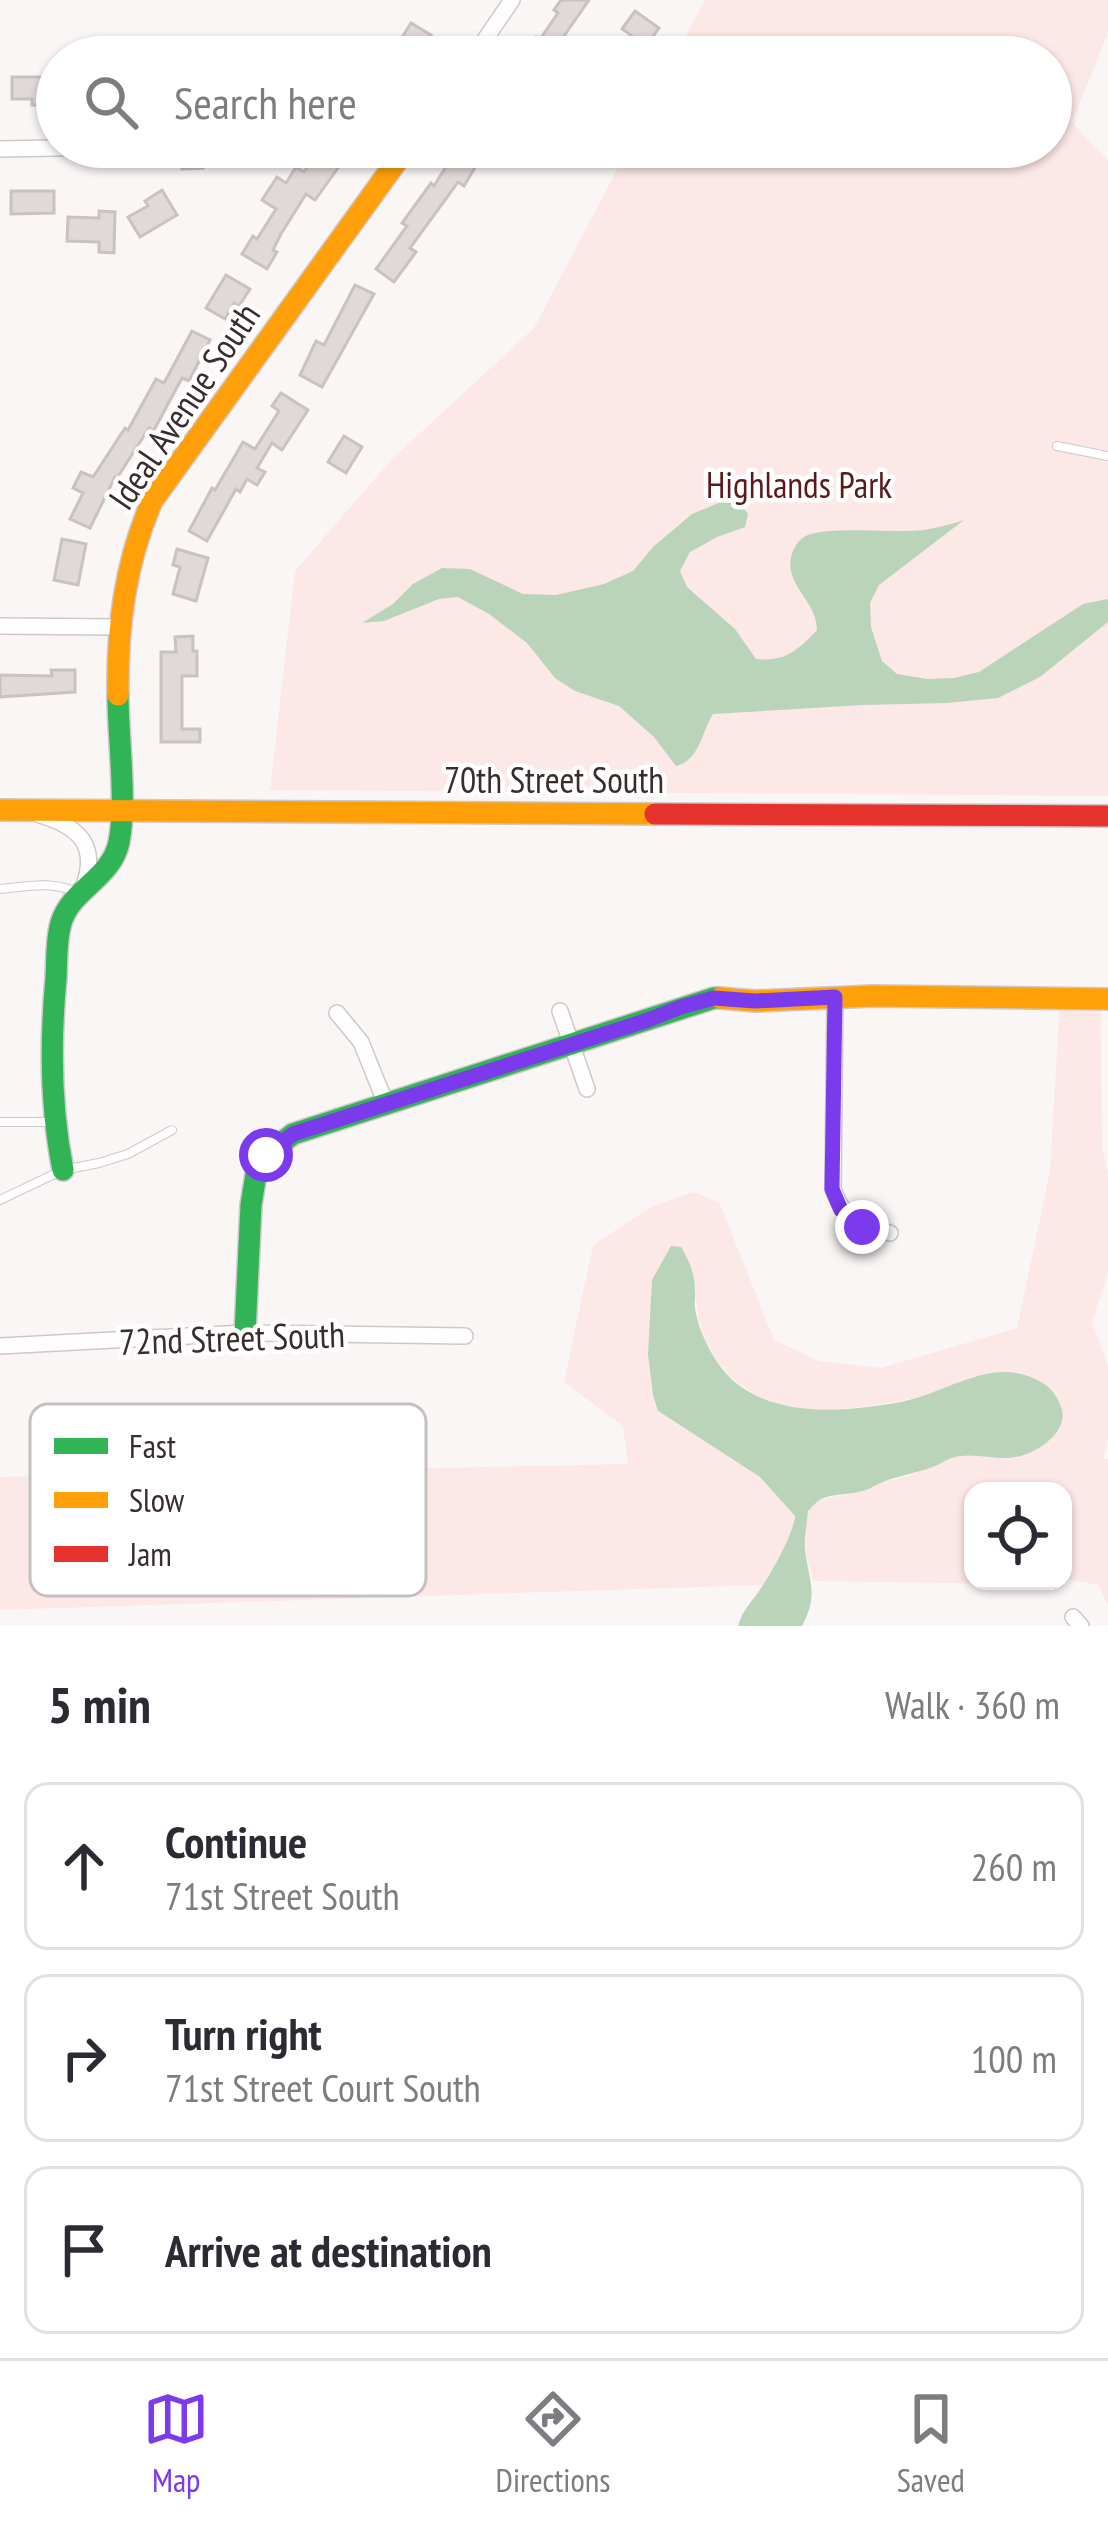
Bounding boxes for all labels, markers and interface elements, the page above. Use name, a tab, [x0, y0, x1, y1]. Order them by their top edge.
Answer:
search box	[36, 36, 1072, 168]
icon: search	[78, 69, 144, 135]
text: Search here	[174, 73, 357, 131]
street label: Ideal Avenue South	[97, 293, 270, 518]
park label: Highlands Park	[706, 461, 892, 508]
street label: 70th Street South	[444, 756, 664, 803]
route start	[239, 1128, 293, 1182]
route end	[835, 1200, 889, 1254]
street label: 72nd Street South	[118, 1310, 346, 1365]
legend	[30, 1404, 426, 1596]
text: Fast	[129, 1424, 176, 1467]
text: Slow	[129, 1478, 185, 1521]
map controls	[964, 1482, 1072, 1590]
button: locate	[964, 1482, 1072, 1590]
text: Jam	[128, 1532, 172, 1575]
text: 5 min	[48, 1671, 151, 1737]
text: Walk · 360 m	[885, 1679, 1060, 1730]
text: Continue	[165, 1812, 307, 1870]
icon: ahead	[51, 1833, 117, 1899]
text: 260 m	[971, 1841, 1057, 1892]
text: 71st Street South	[165, 1870, 400, 1921]
text: Turn right	[165, 2004, 322, 2062]
icon: right	[51, 2025, 117, 2091]
text: 100 m	[971, 2033, 1057, 2084]
text: 71st Street Court South	[165, 2062, 481, 2113]
icon: arrive	[51, 2217, 117, 2283]
text: Arrive at destination	[165, 2221, 492, 2279]
tab: Map	[143, 2386, 209, 2501]
tab: Directions	[496, 2386, 610, 2501]
tab: Saved	[897, 2386, 965, 2501]

